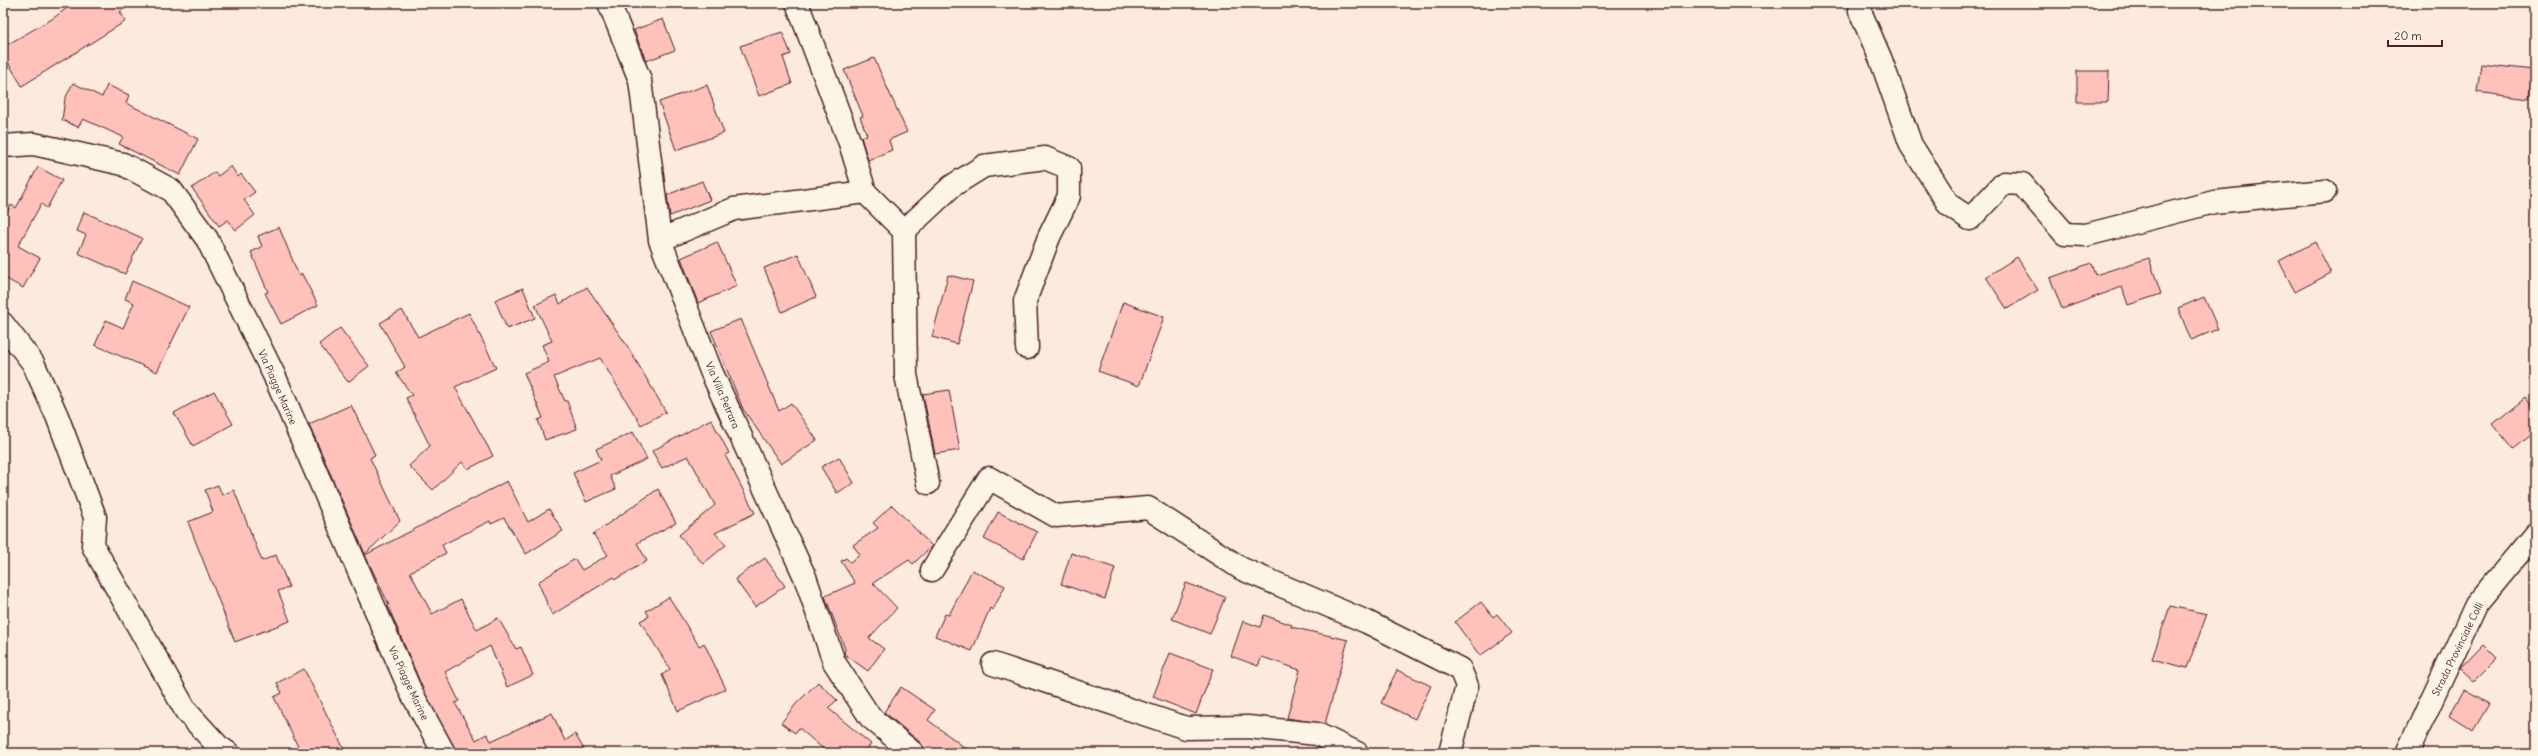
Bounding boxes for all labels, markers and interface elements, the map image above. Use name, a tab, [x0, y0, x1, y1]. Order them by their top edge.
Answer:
scale bar	[2388, 22, 2442, 48]
text: 20 m	[2394, 28, 2422, 43]
street label: Via Piagge Marine	[255, 348, 300, 427]
street label: Via Villa Petrara	[703, 360, 743, 431]
street label: Strada Provinciale Colli	[2429, 600, 2486, 698]
street label: Via Piagge Marine	[386, 644, 431, 723]

